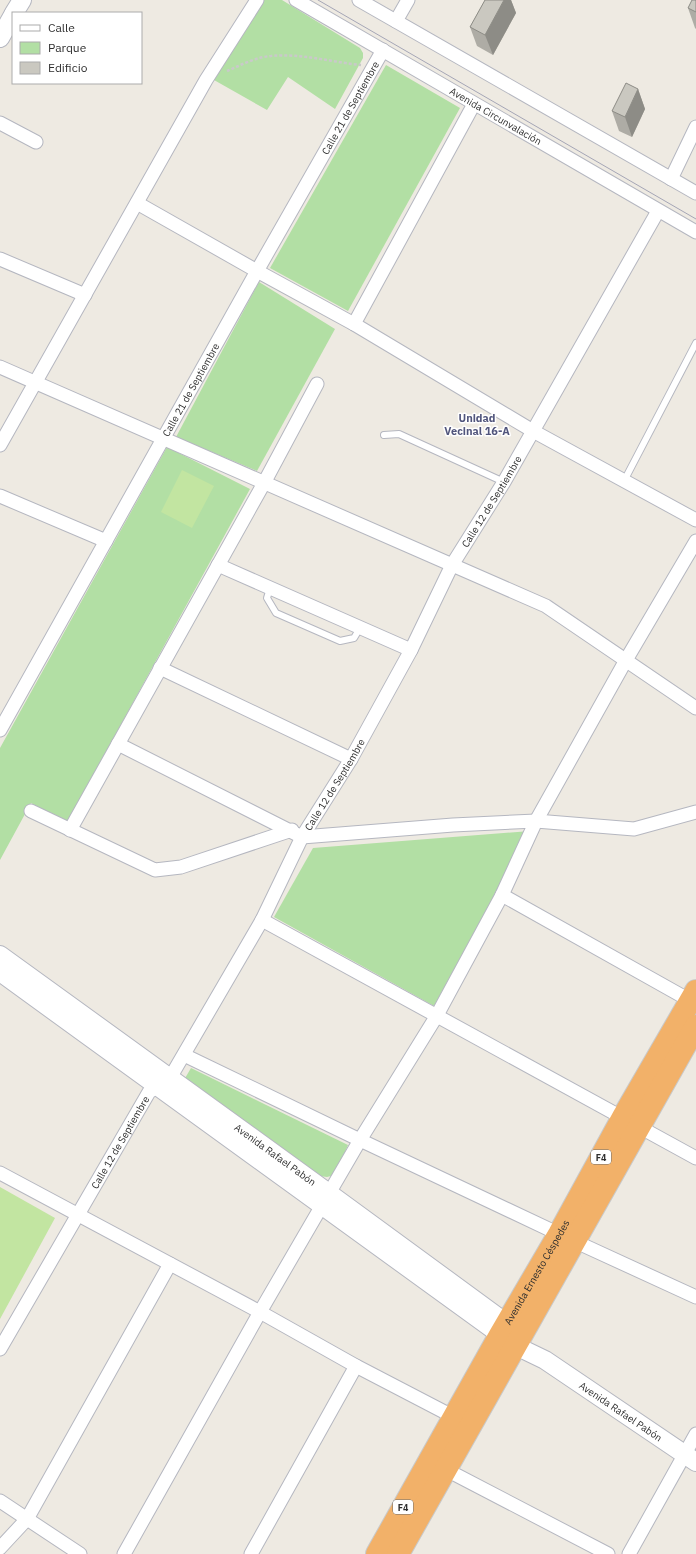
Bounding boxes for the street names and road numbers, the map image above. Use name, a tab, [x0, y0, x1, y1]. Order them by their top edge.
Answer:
street label: Calle 21 de Septiembre	[318, 58, 382, 157]
street label: Avenida Circunvalación	[448, 84, 544, 148]
street label: Calle 21 de Septiembre	[159, 340, 222, 439]
street label: Calle 12 de Septiembre	[458, 453, 524, 550]
street label: Calle 12 de Septiembre	[301, 736, 368, 833]
street label: Calle 12 de Septiembre	[88, 1093, 152, 1191]
street label: Avenida Rafael Pabón	[232, 1121, 319, 1188]
road number: F4	[591, 1150, 611, 1164]
street label: Avenida Ernesto Céspedes	[501, 1217, 572, 1327]
street label: Avenida Rafael Pabón	[577, 1379, 665, 1444]
road number: F4	[393, 1500, 413, 1514]

